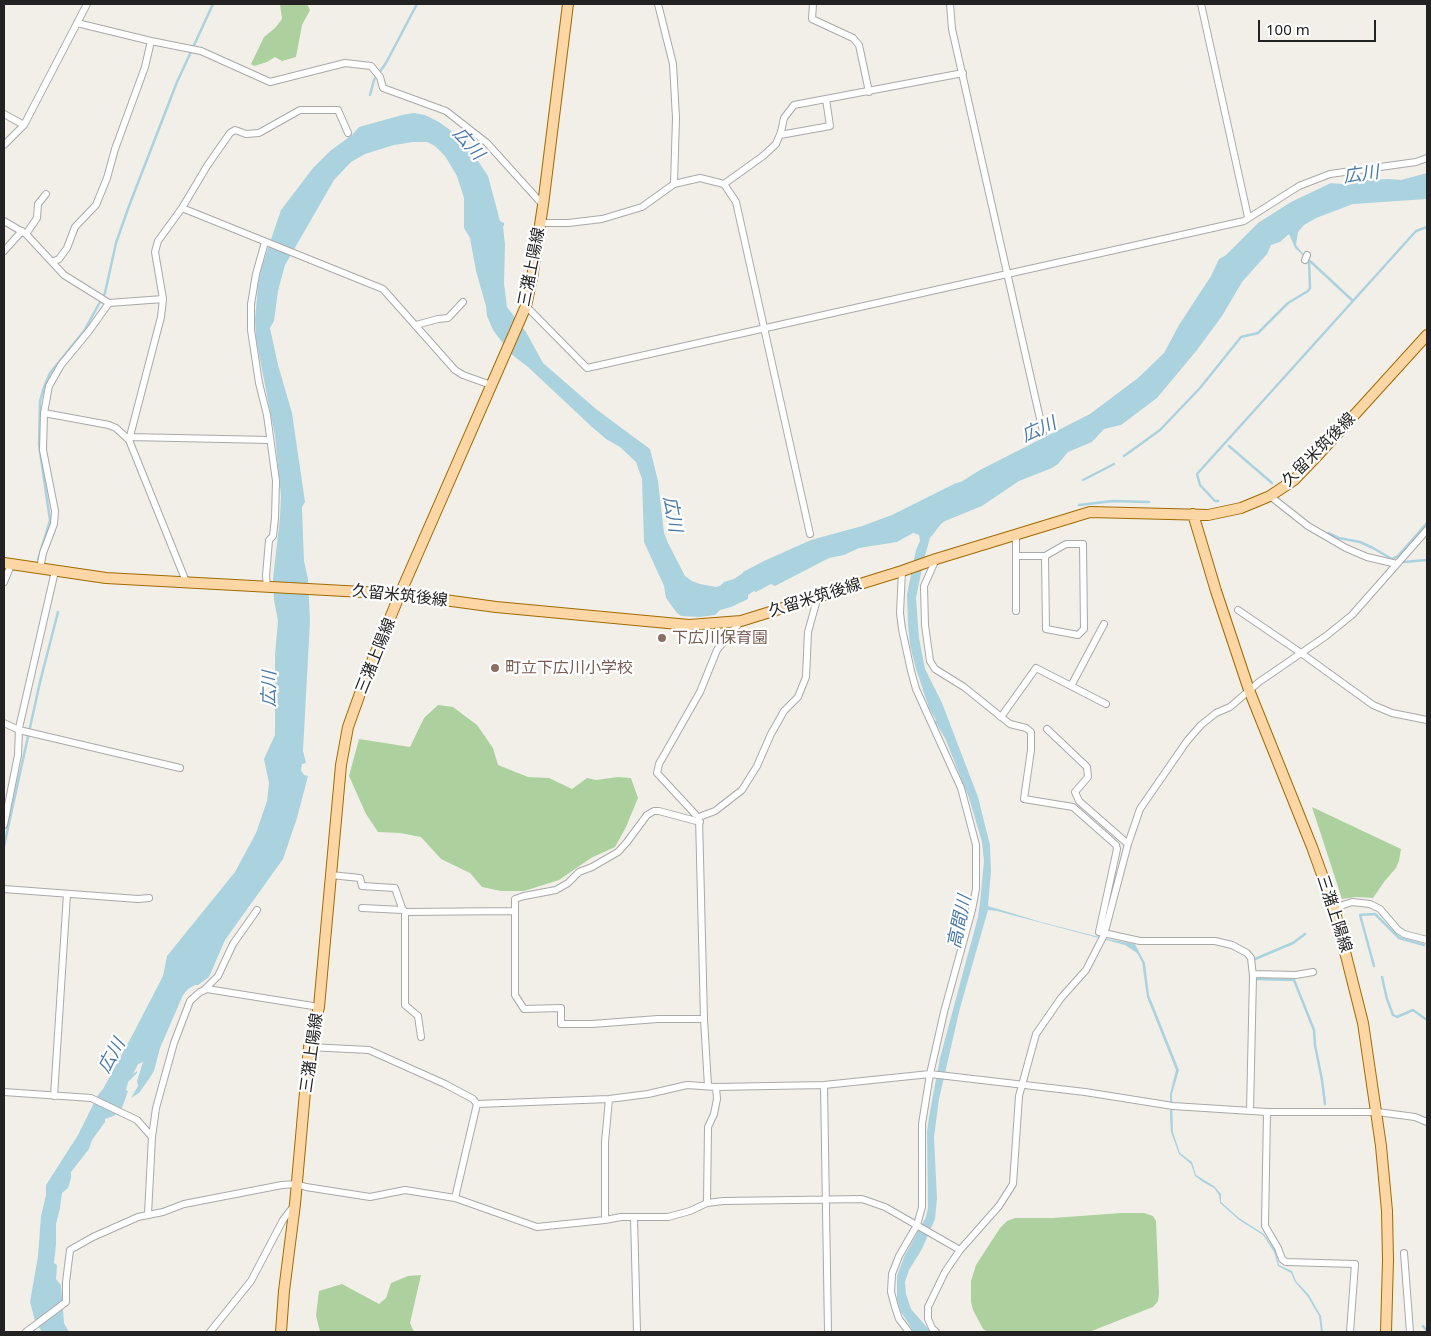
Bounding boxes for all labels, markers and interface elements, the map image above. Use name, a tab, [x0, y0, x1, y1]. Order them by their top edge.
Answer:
scale bar	[1261, 10, 1378, 42]
text: 100 m	[1266, 19, 1310, 39]
water label: 広川	[448, 123, 488, 165]
water label: 広川	[1342, 162, 1380, 188]
street label: 三潴上陽線	[515, 226, 549, 308]
street label: 久留米筑後線	[1278, 409, 1360, 491]
water label: 広川	[1018, 413, 1060, 447]
water label: 広川	[658, 494, 686, 534]
street label: 久留米筑後線	[766, 575, 864, 621]
street label: 久留米筑後線	[351, 581, 449, 611]
street label: 三潴上陽線	[352, 615, 400, 697]
place label: 下広川保育園	[672, 628, 768, 648]
marker: 下広川保育園	[656, 632, 668, 644]
place label: 町立下広川小学校	[505, 658, 633, 678]
marker: 町立下広川小学校	[489, 662, 501, 674]
water label: 広川	[259, 671, 281, 707]
street label: 三潴上陽線	[1313, 873, 1355, 955]
water label: 高間川	[944, 893, 976, 951]
street label: 三潴上陽線	[297, 1012, 327, 1094]
water label: 広川	[94, 1035, 130, 1077]

